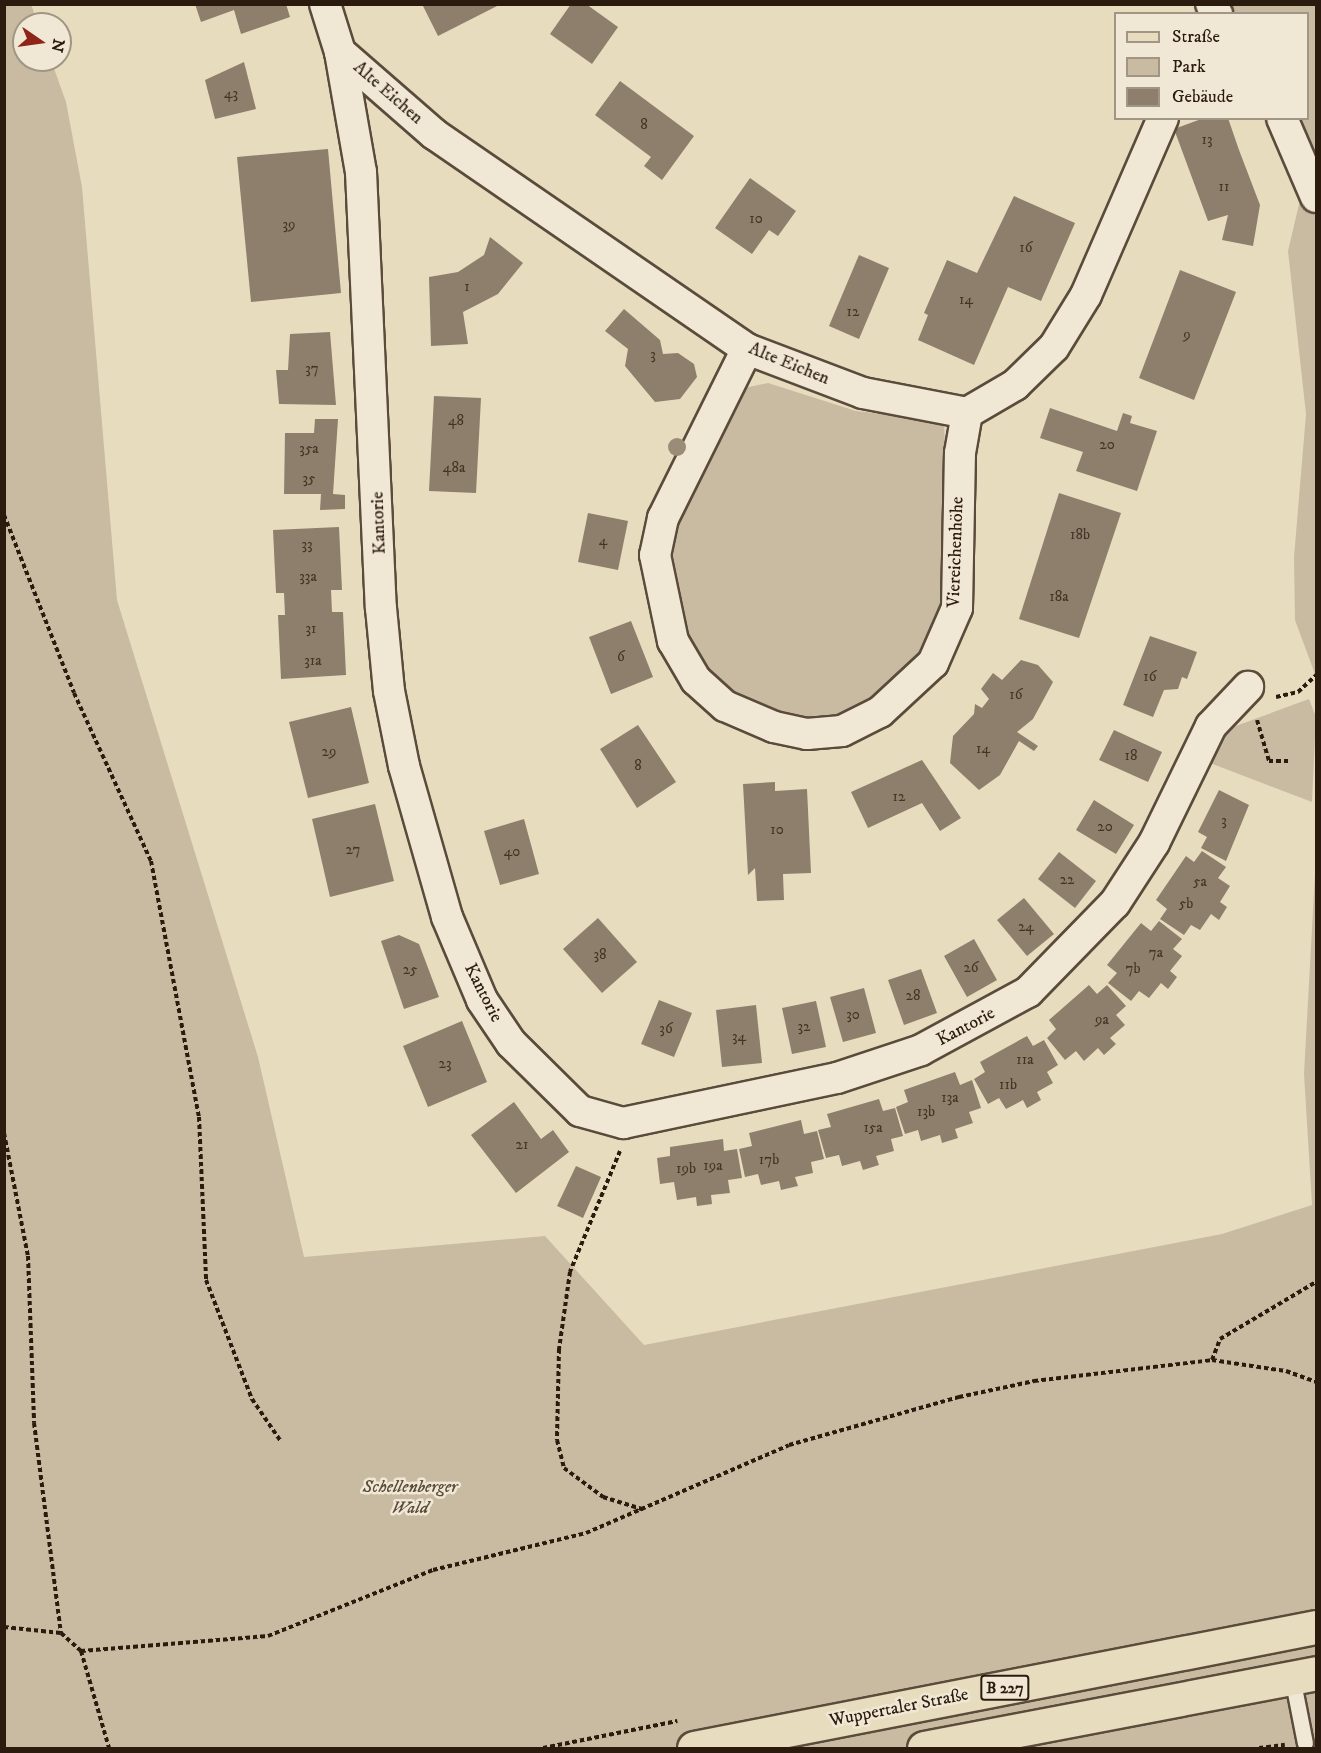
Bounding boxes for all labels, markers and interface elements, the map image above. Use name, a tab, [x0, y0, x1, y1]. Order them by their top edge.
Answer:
north arrow	[12, 12, 72, 72]
legend	[1114, 12, 1309, 120]
text: Straße	[1172, 26, 1220, 48]
text: N	[46, 37, 69, 54]
text: Park	[1172, 56, 1206, 78]
street label: Alte Eichen	[349, 57, 427, 129]
house number: 43	[224, 85, 238, 103]
text: Gebäude	[1172, 86, 1233, 108]
house number: 8	[640, 116, 648, 134]
house number: 13	[1201, 131, 1213, 149]
house number: 11	[1218, 178, 1230, 196]
house number: 10	[749, 210, 763, 228]
house number: 39	[282, 216, 296, 234]
house number: 16	[1019, 239, 1033, 257]
house number: 1	[464, 278, 470, 296]
house number: 14	[959, 291, 973, 309]
house number: 12	[847, 303, 859, 321]
house number: 9	[1183, 326, 1191, 344]
street label: Alte Eichen	[745, 338, 833, 390]
house number: 3	[650, 346, 656, 364]
house number: 37	[305, 360, 319, 378]
house number: 48	[448, 412, 464, 430]
house number: 20	[1099, 436, 1115, 454]
house number: 35a	[299, 440, 319, 458]
house number: 48a	[443, 459, 465, 477]
house number: 35	[302, 470, 316, 488]
street label: Kantorie	[367, 491, 391, 555]
street label: Viereichenhöhe	[943, 496, 969, 608]
house number: 18b	[1070, 526, 1090, 544]
house number: 4	[599, 532, 607, 550]
house number: 33	[301, 536, 313, 554]
house number: 33a	[299, 568, 317, 586]
house number: 18a	[1049, 588, 1069, 606]
house number: 31	[305, 620, 317, 638]
house number: 6	[617, 648, 625, 666]
house number: 31a	[304, 652, 322, 670]
house number: 16	[1143, 668, 1157, 686]
house number: 16	[1009, 686, 1023, 704]
house number: 14	[976, 740, 990, 758]
house number: 29	[322, 743, 336, 761]
house number: 18	[1124, 747, 1138, 765]
house number: 8	[634, 757, 642, 775]
house number: 12	[893, 788, 905, 806]
house number: 3	[1221, 812, 1227, 830]
house number: 20	[1097, 818, 1113, 836]
house number: 10	[770, 821, 784, 839]
house number: 27	[346, 841, 360, 859]
house number: 40	[504, 843, 520, 861]
house number: 22	[1060, 871, 1074, 889]
house number: 5a	[1193, 873, 1207, 891]
house number: 5b	[1179, 895, 1193, 913]
house number: 24	[1018, 918, 1034, 936]
house number: 7a	[1149, 944, 1163, 962]
house number: 38	[593, 946, 607, 964]
house number: 26	[963, 959, 979, 977]
street label: Kantorie	[459, 960, 507, 1026]
house number: 7b	[1126, 960, 1140, 978]
house number: 25	[403, 961, 417, 979]
house number: 28	[906, 987, 920, 1005]
street label: Kantorie	[933, 1003, 999, 1051]
house number: 30	[846, 1006, 860, 1024]
house number: 9a	[1095, 1011, 1109, 1029]
house number: 32	[798, 1018, 810, 1036]
house number: 36	[659, 1020, 673, 1038]
house number: 34	[732, 1028, 746, 1046]
house number: 11a	[1016, 1051, 1034, 1069]
house number: 23	[439, 1055, 451, 1073]
house number: 11b	[999, 1076, 1017, 1094]
house number: 13a	[941, 1089, 959, 1107]
house number: 13b	[917, 1103, 935, 1121]
house number: 15a	[863, 1119, 883, 1137]
house number: 21	[516, 1136, 528, 1154]
house number: 17b	[759, 1151, 779, 1169]
house number: 19a	[703, 1157, 723, 1175]
house number: 19b	[676, 1160, 696, 1178]
park label: Schellenberger Wald	[363, 1477, 457, 1520]
road number: B 227	[980, 1675, 1030, 1701]
street label: Wuppertaler Straße	[828, 1684, 970, 1732]

